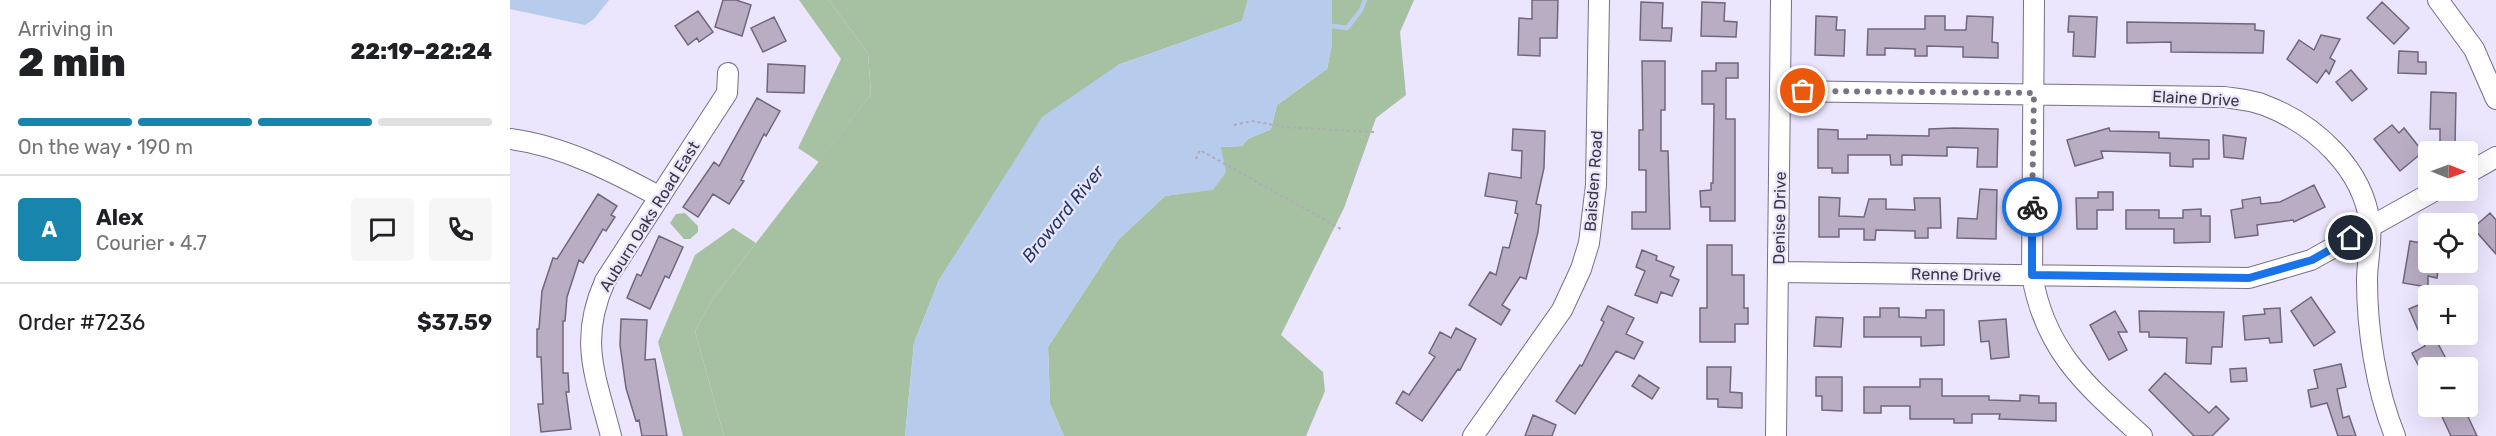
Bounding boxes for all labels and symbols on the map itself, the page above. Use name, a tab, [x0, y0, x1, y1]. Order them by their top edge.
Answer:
pin	[1777, 65, 1828, 116]
street label: Elaine Drive	[2152, 87, 2240, 110]
street label: Baisden Road	[1580, 130, 1607, 232]
street label: Auburn Oaks Road East	[595, 138, 704, 295]
north arrow	[2418, 141, 2478, 201]
water label: Broward River	[1017, 160, 1110, 267]
street label: Denise Drive	[1769, 171, 1790, 265]
courier	[2002, 177, 2062, 237]
pin	[2325, 212, 2376, 263]
street label: Renne Drive	[1911, 264, 2001, 285]

